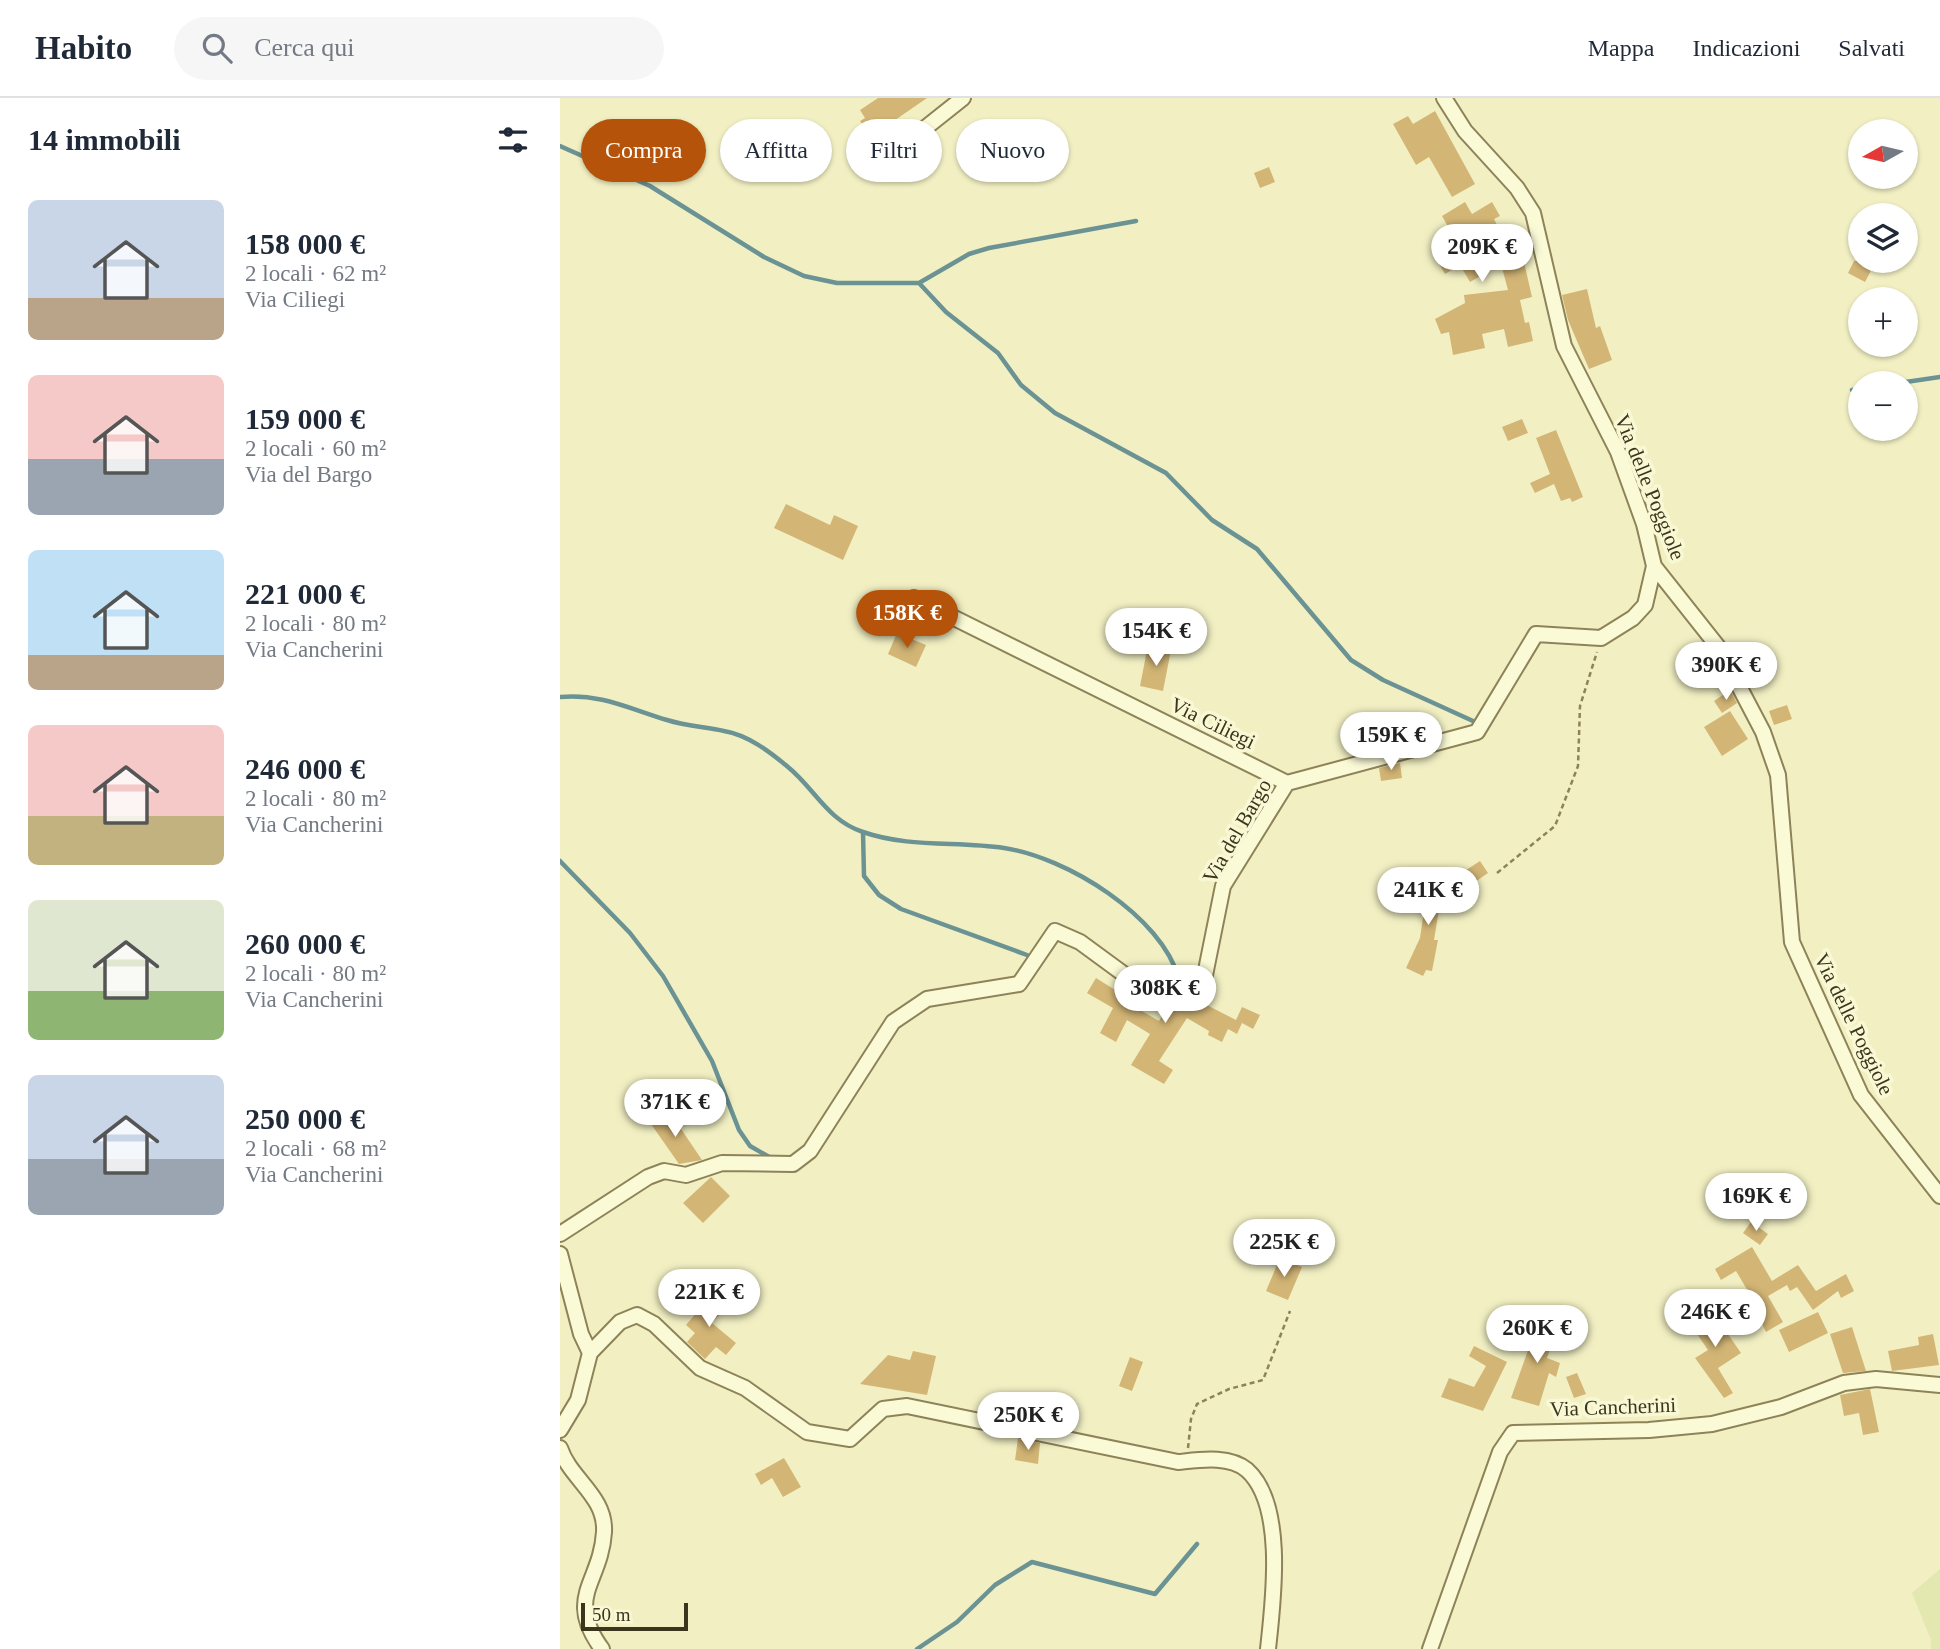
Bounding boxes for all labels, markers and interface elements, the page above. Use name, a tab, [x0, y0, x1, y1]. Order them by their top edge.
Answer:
search box	[174, 17, 664, 80]
icon: search	[198, 29, 236, 67]
text: Habito	[35, 30, 132, 66]
text: Cerca qui	[254, 33, 355, 62]
text: Mappa	[1588, 35, 1654, 61]
text: Indicazioni	[1692, 35, 1800, 61]
text: Salvati	[1838, 35, 1905, 61]
chip: Compra	[581, 119, 706, 182]
chip: Affitta	[720, 119, 832, 182]
chip: Filtri	[846, 119, 942, 182]
chip: Nuovo	[956, 119, 1069, 182]
north arrow	[1848, 119, 1918, 189]
map controls	[1848, 119, 1918, 441]
icon: filters	[494, 121, 532, 159]
text: 14 immobili	[28, 123, 181, 156]
button: layers	[1848, 203, 1918, 273]
pin: 209K €	[1425, 225, 1539, 284]
text: 158 000 €	[245, 227, 365, 260]
icon: home	[84, 228, 168, 312]
text: 209K €	[1447, 234, 1517, 259]
text: 2 locali · 62 m²	[245, 261, 386, 286]
text: Via Ciliegi	[245, 287, 345, 312]
button: +	[1848, 287, 1918, 357]
button: −	[1848, 371, 1918, 441]
text: 159 000 €	[245, 402, 365, 435]
icon: home	[84, 403, 168, 487]
street label: Via delle Poggiole	[1610, 411, 1690, 563]
text: 2 locali · 60 m²	[245, 436, 386, 461]
text: Via del Bargo	[245, 462, 372, 487]
text: 221 000 €	[245, 577, 365, 610]
icon: home	[84, 578, 168, 662]
pin: 158K €	[850, 590, 964, 650]
text: 158K €	[872, 600, 942, 625]
pin: 154K €	[1099, 608, 1213, 668]
text: 2 locali · 80 m²	[245, 611, 386, 636]
text: 154K €	[1121, 618, 1191, 643]
text: Via Cancherini	[245, 637, 383, 662]
pin: 390K €	[1669, 642, 1783, 702]
text: 390K €	[1691, 652, 1761, 677]
street label: Via Ciliegi	[1167, 692, 1260, 754]
pin: 159K €	[1334, 712, 1448, 772]
text: 159K €	[1356, 722, 1426, 747]
text: 246 000 €	[245, 752, 365, 785]
icon: home	[84, 753, 168, 837]
street label: Via del Bargo	[1198, 775, 1276, 887]
text: 2 locali · 80 m²	[245, 786, 386, 811]
text: Via Cancherini	[245, 812, 383, 837]
pin: 241K €	[1371, 868, 1485, 927]
text: 241K €	[1393, 877, 1463, 902]
text: 260 000 €	[245, 927, 365, 960]
icon: home	[84, 928, 168, 1012]
street label: Via delle Poggiole	[1809, 949, 1899, 1099]
text: 2 locali · 80 m²	[245, 961, 386, 986]
pin: 308K €	[1108, 965, 1222, 1025]
text: 308K €	[1130, 975, 1200, 1000]
text: Via Cancherini	[245, 987, 383, 1012]
pin: 371K €	[618, 1080, 732, 1139]
text: 371K €	[640, 1089, 710, 1114]
text: 250 000 €	[245, 1102, 365, 1135]
icon: home	[84, 1103, 168, 1187]
text: 2 locali · 68 m²	[245, 1136, 386, 1161]
text: Via Cancherini	[245, 1162, 383, 1187]
pin: 169K €	[1699, 1174, 1813, 1233]
text: 169K €	[1721, 1183, 1791, 1208]
pin: 225K €	[1227, 1220, 1341, 1279]
text: 225K €	[1249, 1229, 1319, 1254]
pin: 221K €	[652, 1270, 766, 1329]
text: 221K €	[674, 1279, 744, 1304]
pin: 246K €	[1658, 1290, 1772, 1349]
text: 246K €	[1680, 1299, 1750, 1324]
pin: 260K €	[1480, 1306, 1594, 1365]
text: 260K €	[1502, 1315, 1572, 1340]
pin: 250K €	[971, 1392, 1085, 1452]
street label: Via Cancherini	[1549, 1393, 1677, 1421]
text: 250K €	[993, 1402, 1063, 1427]
scale bar	[581, 1600, 688, 1632]
text: 50 m	[592, 1604, 631, 1625]

